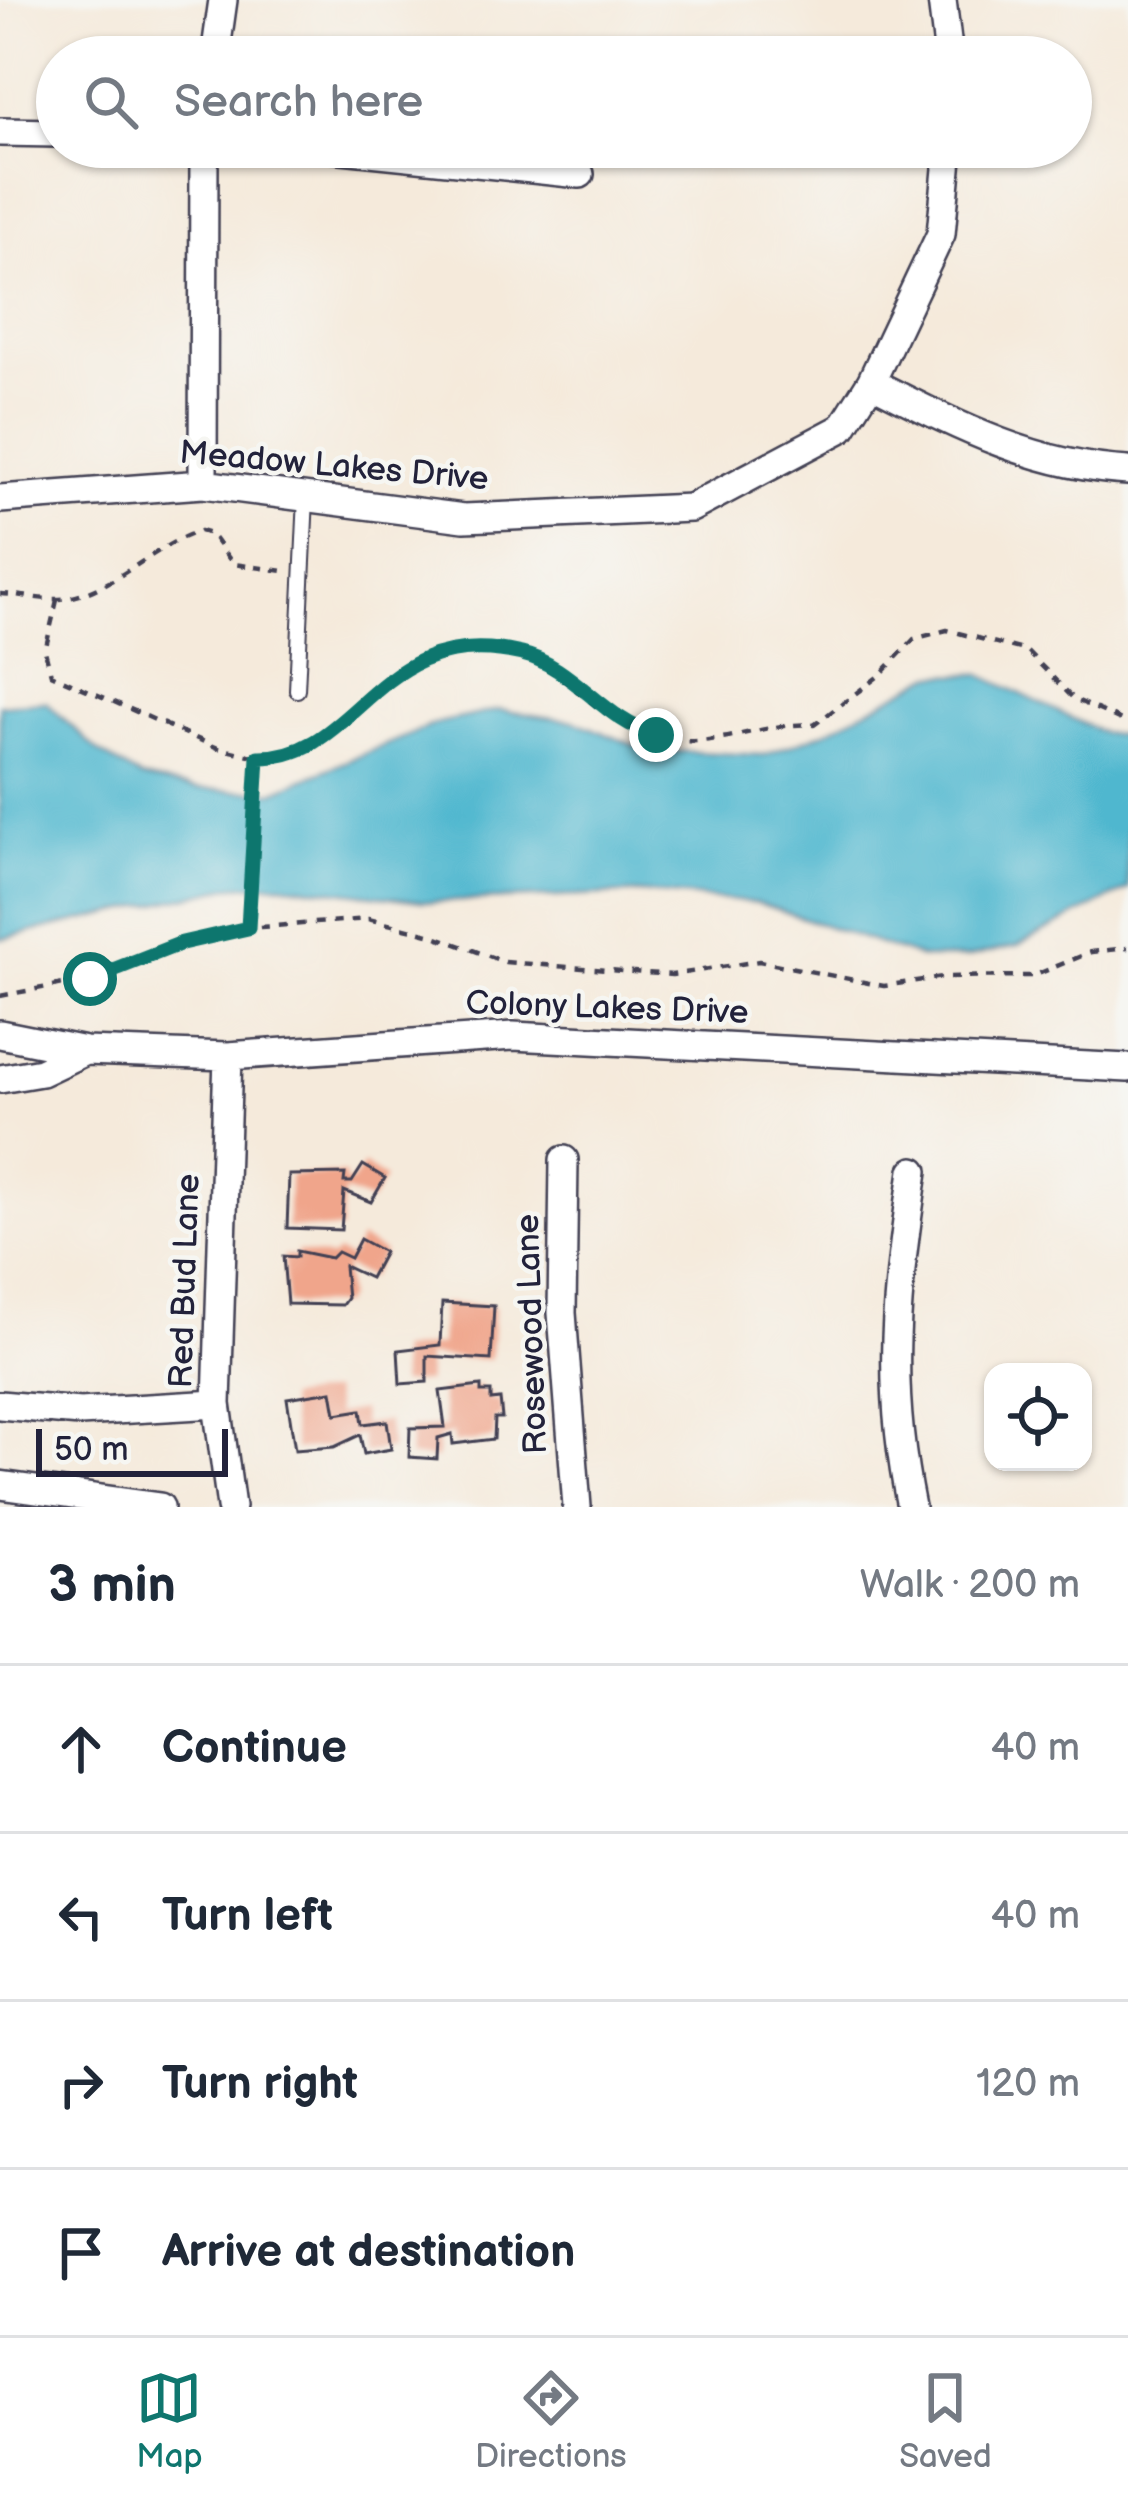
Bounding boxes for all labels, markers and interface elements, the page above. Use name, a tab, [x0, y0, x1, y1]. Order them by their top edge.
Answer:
search box	[36, 36, 1092, 168]
icon: search	[78, 69, 144, 135]
text: Search here	[174, 75, 423, 130]
street label: Meadow Lakes Drive	[178, 433, 490, 499]
route end	[629, 708, 683, 762]
route start	[63, 952, 117, 1006]
street label: Colony Lakes Drive	[465, 983, 749, 1033]
street label: Red Bud Lane	[161, 1173, 209, 1389]
street label: Rosewood Lane	[508, 1213, 556, 1455]
map controls	[984, 1363, 1092, 1471]
button: locate	[984, 1363, 1092, 1471]
scale bar	[36, 1423, 228, 1476]
text: 50 m	[54, 1430, 129, 1470]
text: 3 min	[48, 1555, 176, 1616]
text: Walk · 200 m	[860, 1562, 1080, 1609]
icon: ahead	[48, 1716, 114, 1782]
text: Continue	[162, 1721, 347, 1776]
text: 40 m	[990, 1725, 1080, 1772]
icon: left	[48, 1884, 114, 1950]
text: Turn left	[162, 1889, 333, 1944]
text: 40 m	[990, 1893, 1080, 1940]
icon: right	[48, 2052, 114, 2118]
text: Turn right	[162, 2057, 358, 2112]
text: 120 m	[976, 2061, 1080, 2108]
icon: arrive	[48, 2220, 114, 2286]
text: Arrive at destination	[162, 2225, 575, 2280]
tab: Map	[136, 2365, 203, 2477]
tab: Directions	[475, 2365, 627, 2477]
tab: Saved	[899, 2365, 992, 2477]

